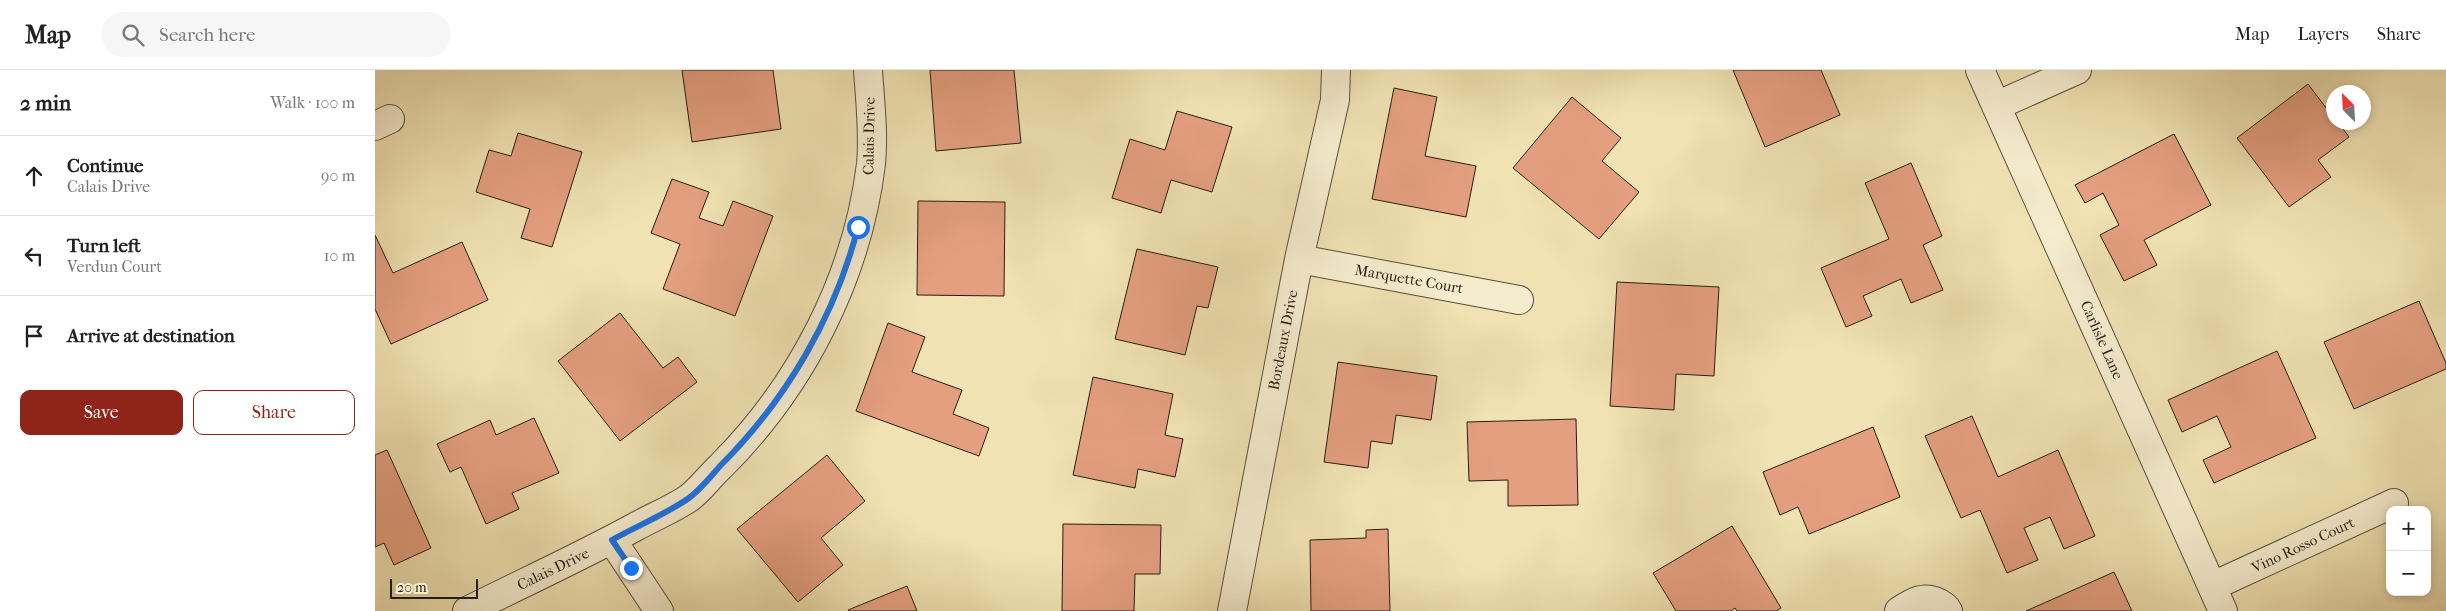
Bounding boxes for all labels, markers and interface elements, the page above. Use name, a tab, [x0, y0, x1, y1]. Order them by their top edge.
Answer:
search box	[101, 12, 451, 57]
text: Map	[25, 21, 71, 49]
icon: search	[119, 21, 147, 49]
text: Search here	[159, 24, 255, 46]
text: Map	[2235, 24, 2269, 45]
text: Layers	[2297, 24, 2349, 45]
text: Share	[2377, 24, 2421, 45]
north arrow	[2326, 85, 2371, 130]
text: 2 min	[20, 91, 71, 115]
text: Walk · 100 m	[270, 93, 355, 112]
street label: Calais Drive	[859, 96, 879, 175]
text: Continue	[67, 155, 143, 177]
icon: ahead	[20, 162, 48, 190]
text: 90 m	[321, 166, 355, 185]
text: Calais Drive	[67, 177, 150, 196]
route start	[847, 216, 870, 239]
text: Turn left	[67, 235, 141, 257]
icon: left	[20, 242, 48, 270]
text: 10 m	[324, 246, 355, 265]
text: Verdun Court	[67, 257, 162, 276]
street label: Marquette Court	[1353, 261, 1465, 298]
street label: Bordeaux Drive	[1264, 288, 1302, 392]
street label: Carlisle Lane	[2077, 298, 2128, 383]
icon: arrive	[20, 322, 48, 350]
text: Arrive at destination	[67, 325, 235, 347]
button: Save	[20, 390, 183, 435]
button: Share	[193, 390, 355, 435]
map controls	[2386, 506, 2431, 596]
button: +	[2386, 506, 2431, 551]
street label: Vino Rosso Court	[2248, 513, 2358, 577]
street label: Calais Drive	[514, 544, 592, 594]
button: −	[2386, 551, 2431, 596]
route end	[620, 557, 643, 580]
scale bar	[390, 576, 477, 599]
text: 20 m	[397, 579, 427, 596]

